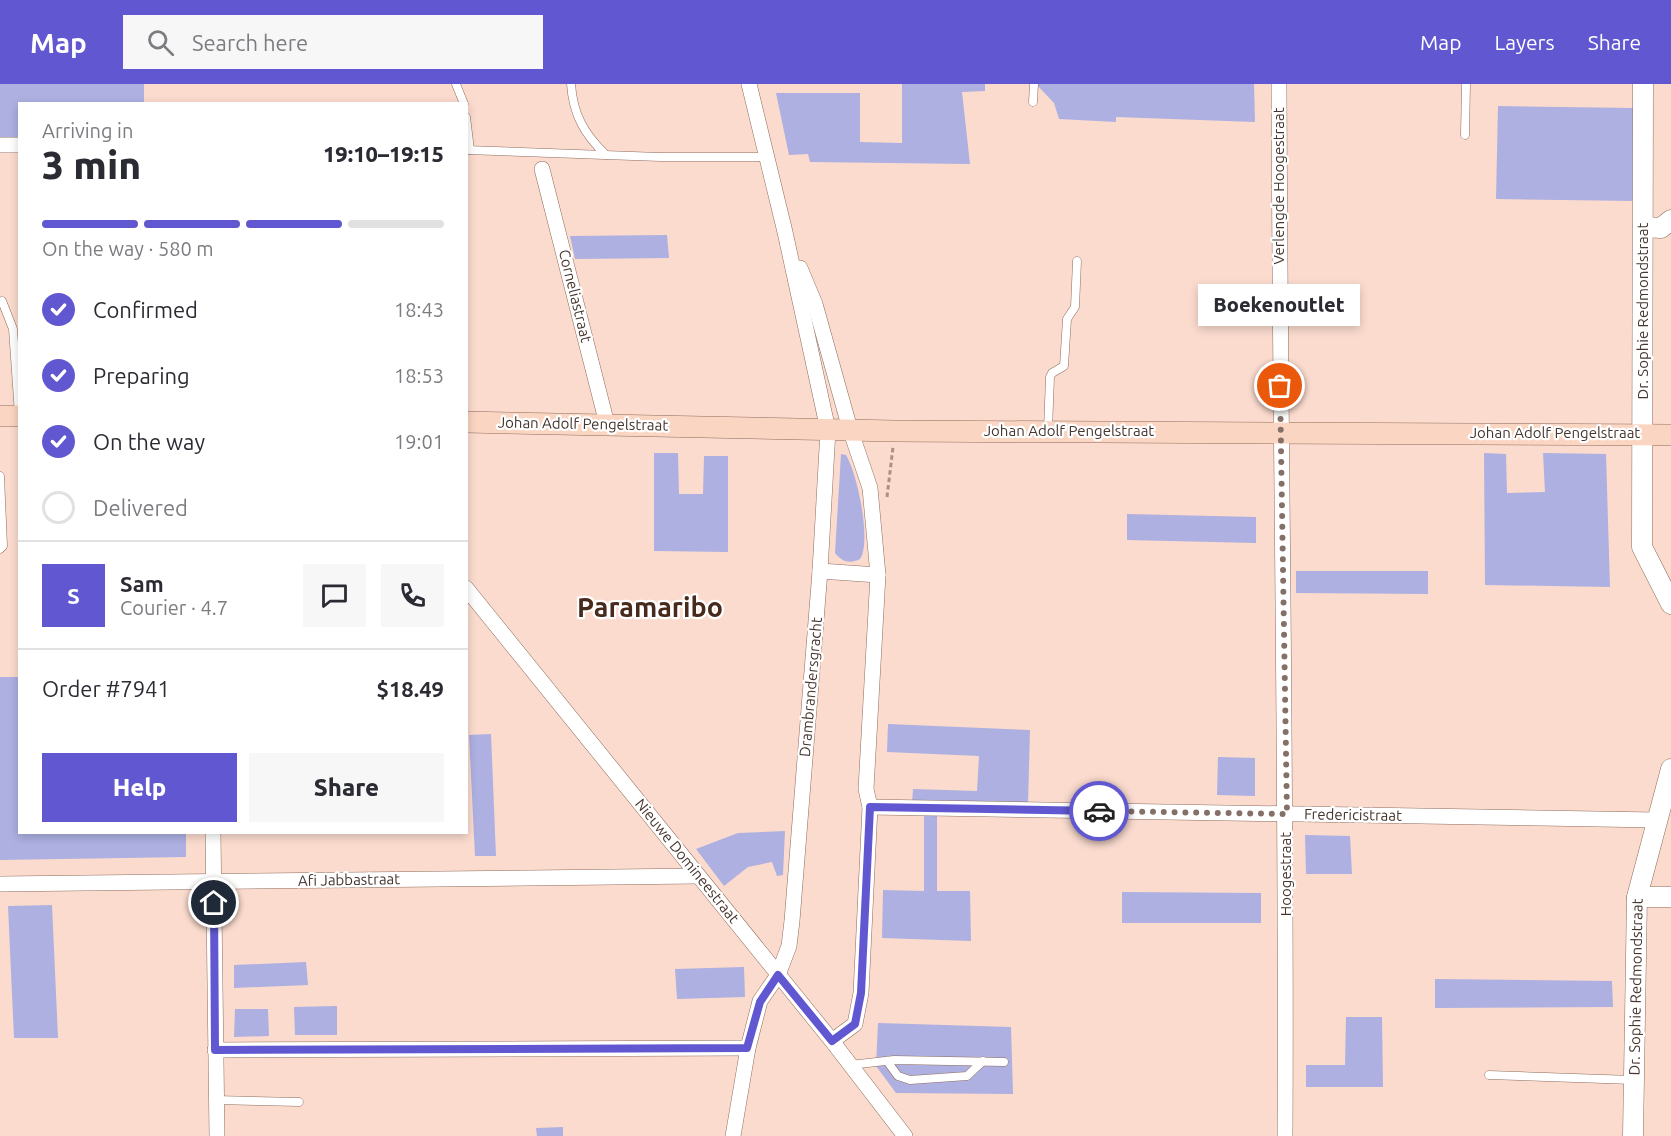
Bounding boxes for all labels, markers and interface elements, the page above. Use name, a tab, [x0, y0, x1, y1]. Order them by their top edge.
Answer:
search box	[123, 15, 543, 69]
icon: search	[144, 26, 177, 59]
text: Map	[30, 27, 87, 58]
text: Search here	[192, 30, 308, 55]
text: Map	[1420, 30, 1461, 54]
text: Layers	[1494, 30, 1555, 54]
text: Share	[1588, 30, 1641, 54]
street label: Verlengde Hoogestraat	[1270, 107, 1287, 265]
text: Arriving in	[42, 119, 133, 142]
text: 19:10–19:15	[323, 141, 444, 166]
text: 3 min	[42, 143, 141, 186]
street label: Dr. Sophie Redmondstraat	[1634, 222, 1651, 399]
text: On the way · 580 m	[42, 237, 214, 260]
street label: Corneliastraat	[556, 248, 595, 344]
callout: Boekenoutlet	[1199, 284, 1361, 326]
icon: check	[42, 293, 75, 326]
text: Boekenoutlet	[1213, 293, 1345, 316]
text: Confirmed	[93, 297, 198, 322]
text: 18:43	[394, 298, 444, 321]
icon: check	[42, 359, 75, 392]
pin	[1254, 360, 1305, 411]
text: Preparing	[93, 363, 190, 388]
text: 18:53	[394, 364, 444, 387]
icon: bag	[1263, 369, 1296, 402]
street label: Johan Adolf Pengelstraat	[498, 414, 669, 433]
street label: Johan Adolf Pengelstraat	[984, 422, 1154, 439]
street label: Johan Adolf Pengelstraat	[1470, 424, 1640, 441]
icon: check	[42, 425, 75, 458]
text: On the way	[93, 429, 205, 454]
text: 19:01	[394, 430, 444, 453]
text: Delivered	[93, 495, 188, 520]
button: chat	[303, 564, 366, 627]
button: phone	[381, 564, 444, 627]
text: Sam	[120, 571, 164, 596]
text: S	[67, 583, 80, 608]
district label: Paramaribo	[577, 592, 723, 622]
text: Courier · 4.7	[120, 596, 228, 619]
street label: Drambrandersgracht	[796, 616, 825, 758]
text: Order #7941	[42, 676, 170, 701]
text: $18.49	[377, 676, 444, 701]
button: Help	[42, 753, 237, 822]
button: Share	[249, 753, 444, 822]
courier	[1069, 781, 1129, 841]
street label: Nieuwe Domineestraat	[632, 795, 743, 926]
icon: car	[1083, 795, 1116, 828]
street label: Fredericistraat	[1304, 805, 1402, 824]
street label: Hoogestraat	[1277, 832, 1294, 916]
street label: Afi Jabbastraat	[298, 870, 400, 889]
pin	[188, 877, 239, 928]
icon: home	[197, 886, 230, 919]
street label: Dr. Sophie Redmondstraat	[1625, 898, 1646, 1076]

